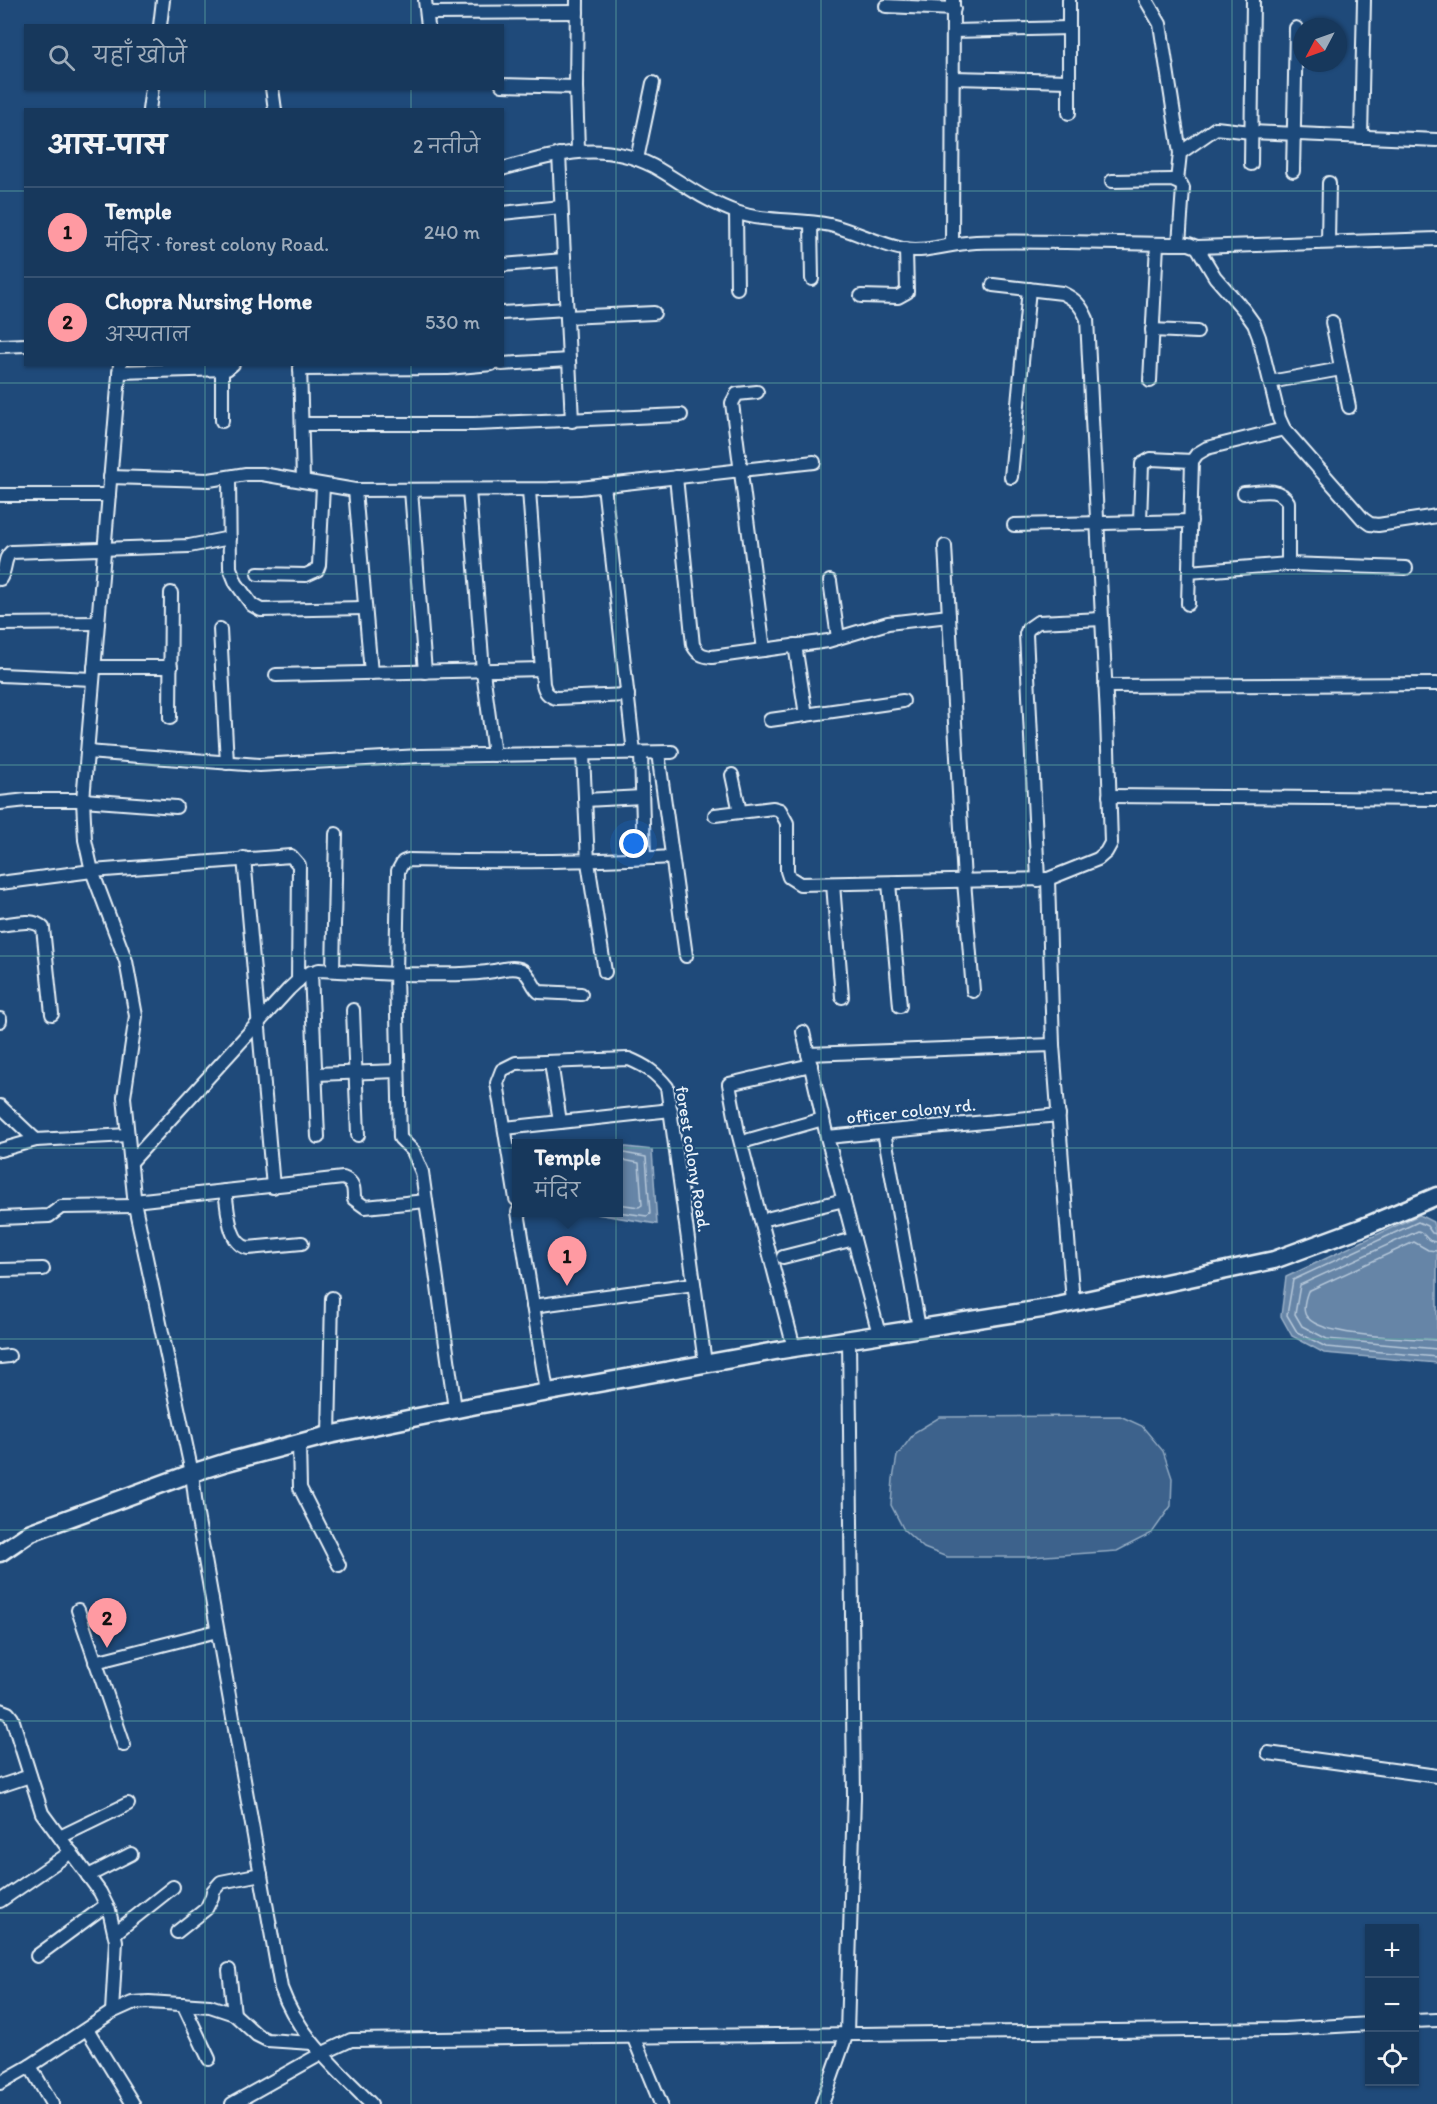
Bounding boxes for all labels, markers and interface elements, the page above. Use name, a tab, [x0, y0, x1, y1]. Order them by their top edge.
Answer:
north arrow	[1293, 18, 1347, 72]
search box	[24, 24, 504, 90]
icon: search	[45, 41, 78, 74]
text: यहाँ खोजें	[93, 42, 187, 69]
text: आस-पास	[48, 129, 167, 161]
text: 2 नतीजे	[413, 134, 480, 158]
text: Temple	[105, 198, 172, 225]
text: 1	[63, 220, 72, 244]
text: 240 m	[424, 220, 480, 244]
text: मंदिर · forest colony Road.	[105, 232, 329, 256]
text: Chopra Nursing Home	[105, 288, 312, 315]
text: 2	[62, 310, 73, 334]
text: 530 m	[425, 310, 480, 334]
text: अस्पताल	[105, 322, 190, 346]
your location	[619, 829, 648, 858]
street label: forest colony Road.	[671, 1084, 715, 1234]
street label: officer colony rd.	[845, 1093, 977, 1129]
popup	[512, 1139, 623, 1217]
text: Temple	[534, 1144, 601, 1171]
text: मंदिर	[534, 1178, 580, 1202]
pin: 1	[548, 1236, 586, 1286]
pin: 2	[88, 1598, 126, 1648]
map controls	[1365, 1924, 1419, 2086]
button: +	[1365, 1924, 1419, 1978]
button: −	[1365, 1978, 1419, 2032]
button: locate	[1365, 2032, 1419, 2086]

